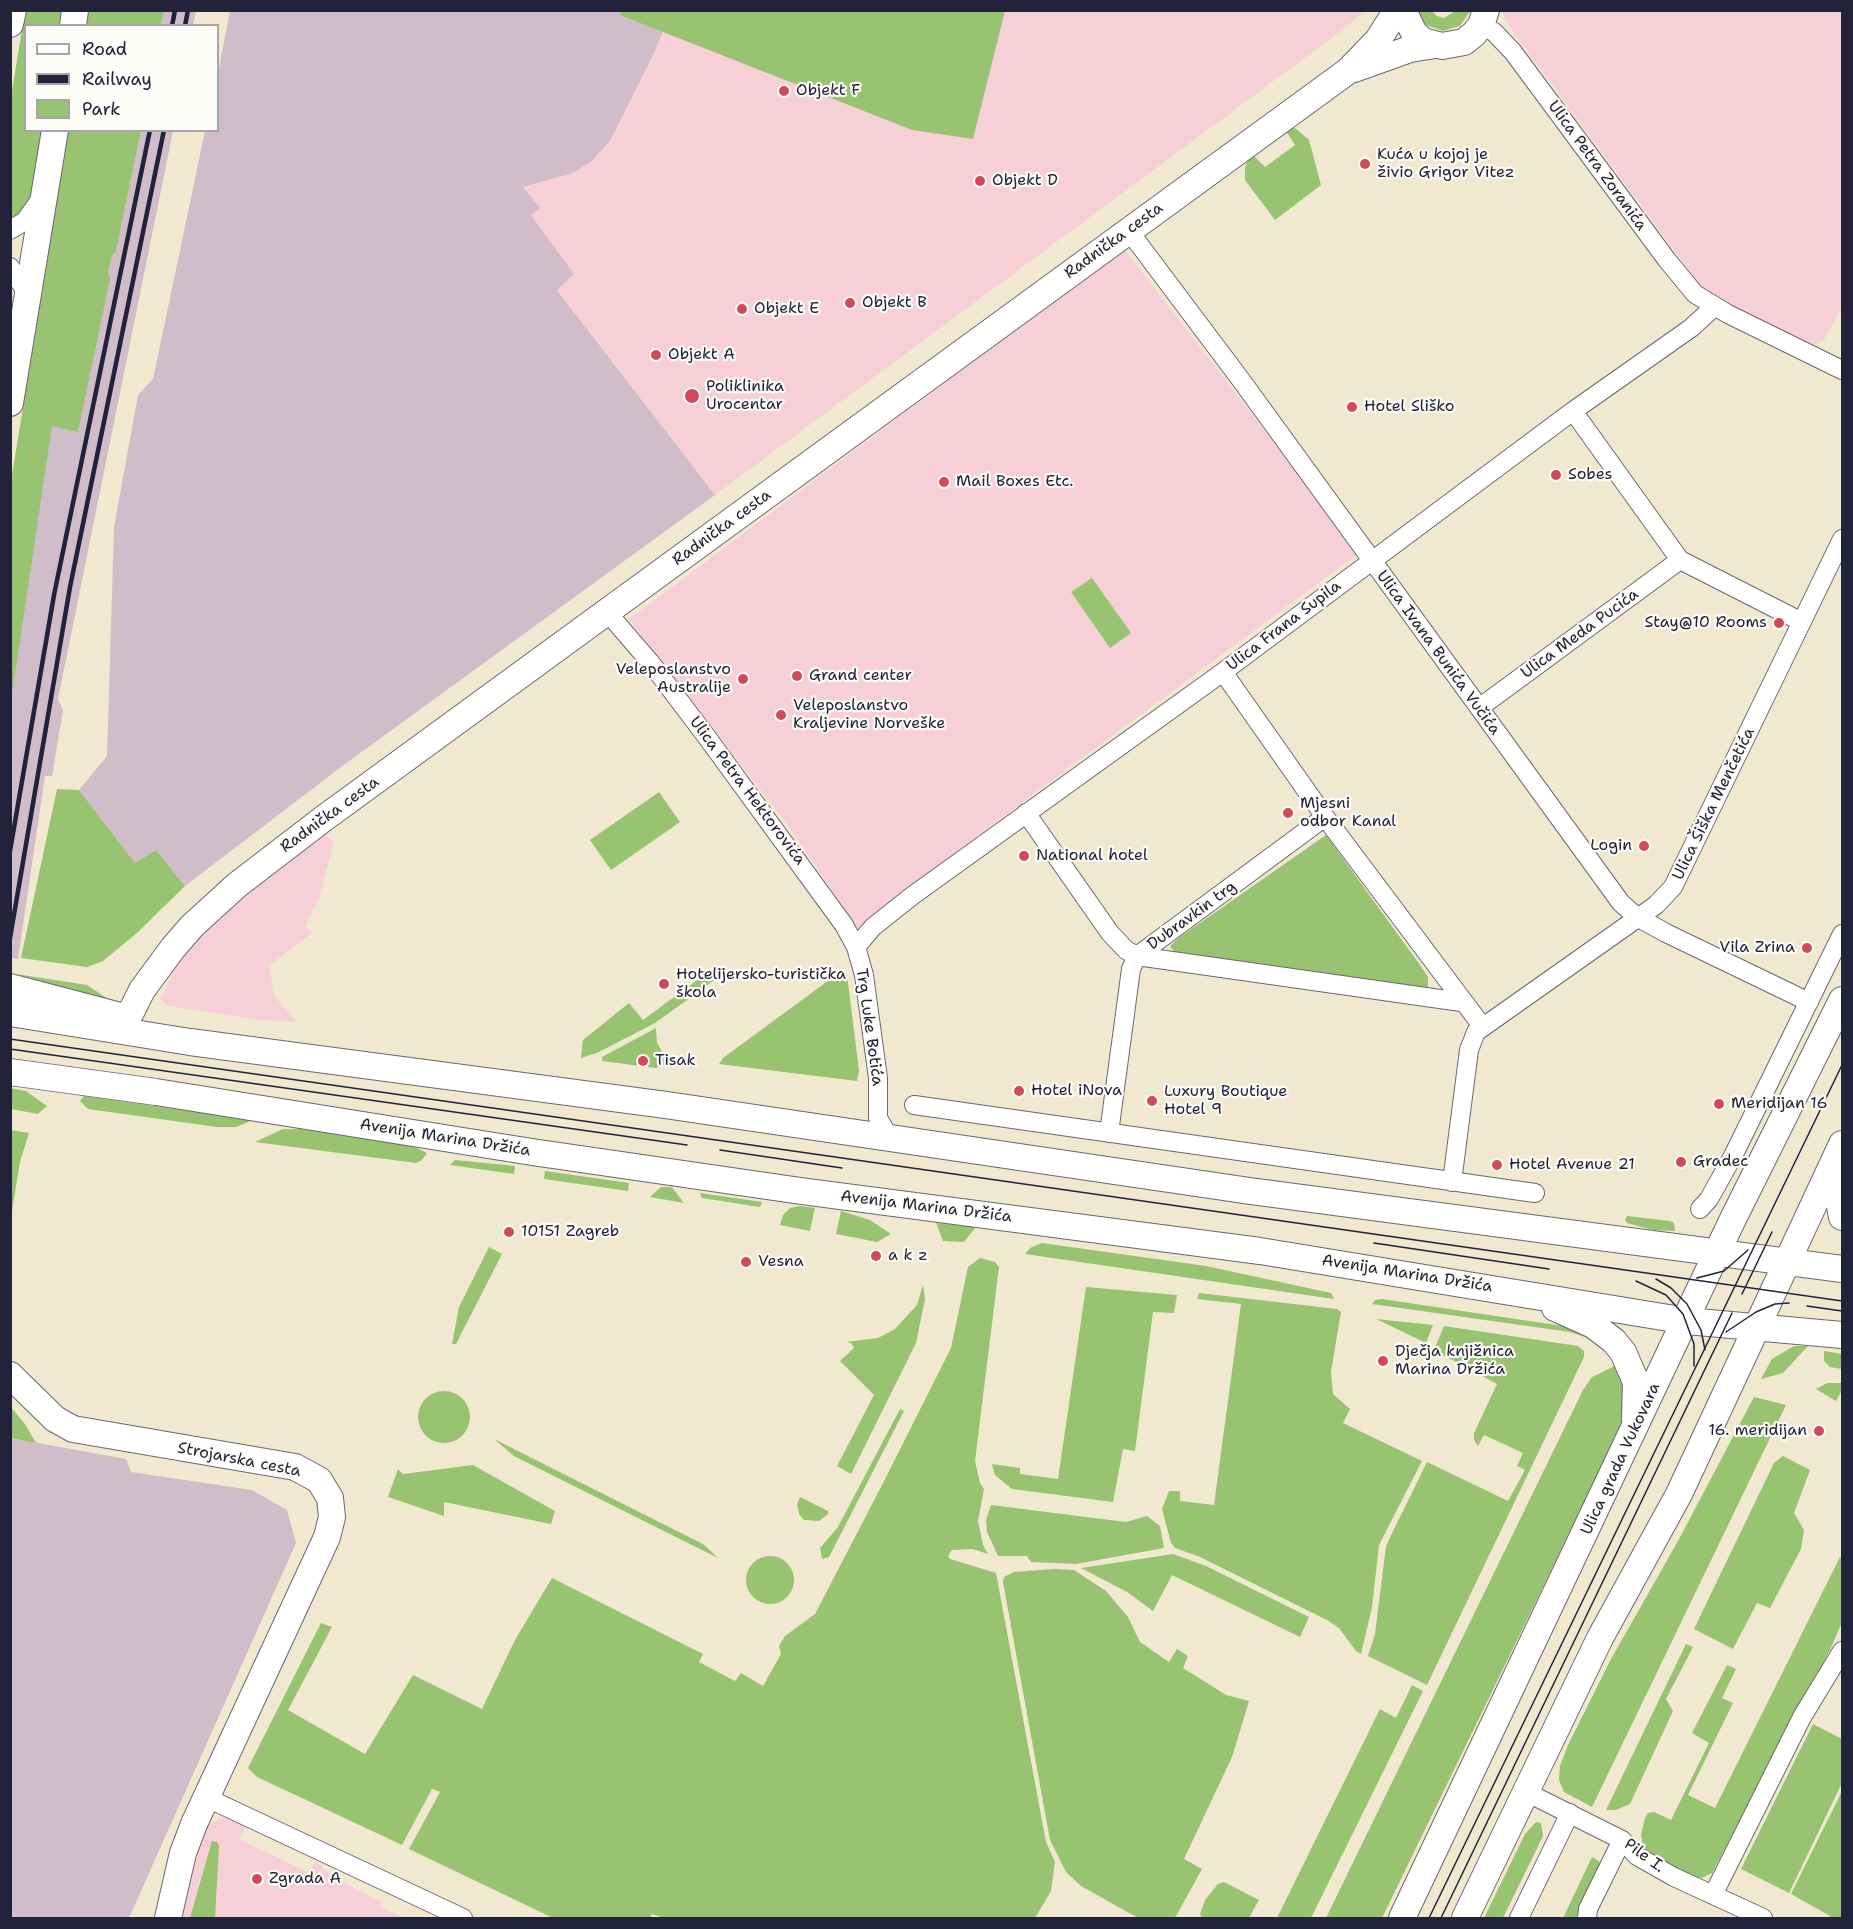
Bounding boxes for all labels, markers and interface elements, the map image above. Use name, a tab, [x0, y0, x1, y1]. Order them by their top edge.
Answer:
legend	[24, 24, 219, 132]
text: Road	[82, 37, 127, 61]
text: Railway	[82, 67, 152, 91]
place label: Objekt F	[796, 81, 860, 101]
marker: Objekt F	[777, 84, 791, 98]
text: Park	[82, 97, 121, 121]
street label: Ulica Petra Zoranića	[1543, 97, 1651, 235]
place label: Kuća u kojoj je živio Grigor Vitez	[1377, 145, 1514, 183]
marker: Kuća u kojoj je živio Grigor Vitez	[1358, 157, 1372, 171]
place label: Objekt D	[992, 171, 1058, 191]
marker: Objekt D	[973, 174, 987, 188]
street label: Radnička cesta	[1061, 199, 1167, 283]
place label: Objekt B	[862, 293, 927, 313]
marker: Objekt B	[843, 296, 857, 310]
place label: Objekt E	[754, 299, 819, 319]
marker: Objekt E	[735, 302, 749, 316]
place label: Objekt A	[668, 345, 735, 365]
marker: Objekt A	[649, 348, 663, 362]
place label: Poliklinika Urocentar	[706, 377, 784, 415]
marker: Poliklinika Urocentar	[683, 387, 701, 405]
place label: Hotel Sliško	[1364, 397, 1454, 417]
marker: Hotel Sliško	[1345, 400, 1359, 414]
place label: Sobes	[1568, 465, 1612, 485]
marker: Sobes	[1549, 468, 1563, 482]
place label: Mail Boxes Etc.	[956, 472, 1073, 492]
marker: Mail Boxes Etc.	[937, 475, 951, 489]
street label: Radnička cesta	[669, 486, 775, 570]
street label: Ulica Ivana Bunića Vučića	[1372, 567, 1504, 739]
street label: Ulica Frana Supila	[1223, 577, 1345, 675]
street label: Ulica Meda Pucića	[1518, 585, 1642, 683]
place label: Stay@10 Rooms	[1644, 613, 1767, 633]
marker: Stay@10 Rooms	[1772, 616, 1786, 630]
place label: Veleposlanstvo Australije	[616, 660, 731, 698]
place label: Grand center	[809, 666, 912, 686]
marker: Grand center	[790, 669, 804, 683]
marker: Veleposlanstvo Australije	[736, 672, 750, 686]
place label: Veleposlanstvo Kraljevine Norveške	[793, 696, 945, 734]
marker: Veleposlanstvo Kraljevine Norveške	[774, 708, 788, 722]
street label: Ulica Petra Hektorovića	[685, 713, 809, 869]
street label: Ulica Šiška Menčetića	[1669, 725, 1759, 883]
street label: Radnička cesta	[277, 773, 383, 857]
place label: Mjesni odbor Kanal	[1300, 794, 1396, 832]
marker: Mjesni odbor Kanal	[1281, 806, 1295, 820]
place label: Login	[1590, 836, 1632, 856]
marker: Login	[1637, 839, 1651, 853]
place label: National hotel	[1036, 846, 1148, 866]
marker: National hotel	[1017, 849, 1031, 863]
street label: Dubravkin trg	[1144, 877, 1240, 955]
place label: Vila Zrina	[1719, 938, 1795, 958]
marker: Vila Zrina	[1800, 941, 1814, 955]
place label: Hotelijersko-turistička škola	[676, 965, 846, 1003]
street label: Trg Luke Botića	[851, 967, 887, 1087]
marker: Hotelijersko-turistička škola	[657, 977, 671, 991]
place label: Tisak	[655, 1051, 696, 1071]
marker: Tisak	[636, 1054, 650, 1068]
place label: Hotel iNova	[1031, 1081, 1122, 1101]
place label: Luxury Boutique Hotel 9	[1164, 1082, 1287, 1120]
marker: Hotel iNova	[1012, 1084, 1026, 1098]
marker: Luxury Boutique Hotel 9	[1145, 1094, 1159, 1108]
place label: Meridijan 16	[1731, 1094, 1828, 1114]
marker: Meridijan 16	[1712, 1097, 1726, 1111]
street label: Avenija Marina Držića	[358, 1115, 532, 1161]
place label: Gradec	[1693, 1152, 1748, 1172]
place label: Hotel Avenue 21	[1509, 1155, 1635, 1175]
marker: Gradec	[1674, 1155, 1688, 1169]
marker: Hotel Avenue 21	[1490, 1158, 1504, 1172]
street label: Avenija Marina Držića	[839, 1187, 1013, 1227]
place label: 10151 Zagreb	[521, 1222, 619, 1242]
marker: 10151 Zagreb	[502, 1225, 516, 1239]
place label: a k z	[888, 1246, 928, 1266]
marker: a k z	[869, 1249, 883, 1263]
street label: Avenija Marina Držića	[1320, 1251, 1494, 1297]
place label: Vesna	[758, 1252, 804, 1272]
marker: Vesna	[739, 1255, 753, 1269]
place label: Dječja knjižnica Marina Držića	[1395, 1342, 1514, 1380]
marker: Dječja knjižnica Marina Držića	[1376, 1354, 1390, 1368]
street label: Ulica grada Vukovara	[1577, 1380, 1665, 1538]
place label: 16. meridijan	[1708, 1421, 1807, 1441]
marker: 16. meridijan	[1812, 1424, 1826, 1438]
street label: Strojarska cesta	[176, 1439, 302, 1481]
street label: Pile I.	[1620, 1835, 1668, 1877]
place label: Zgrada A	[269, 1869, 341, 1889]
marker: Zgrada A	[250, 1872, 264, 1886]

